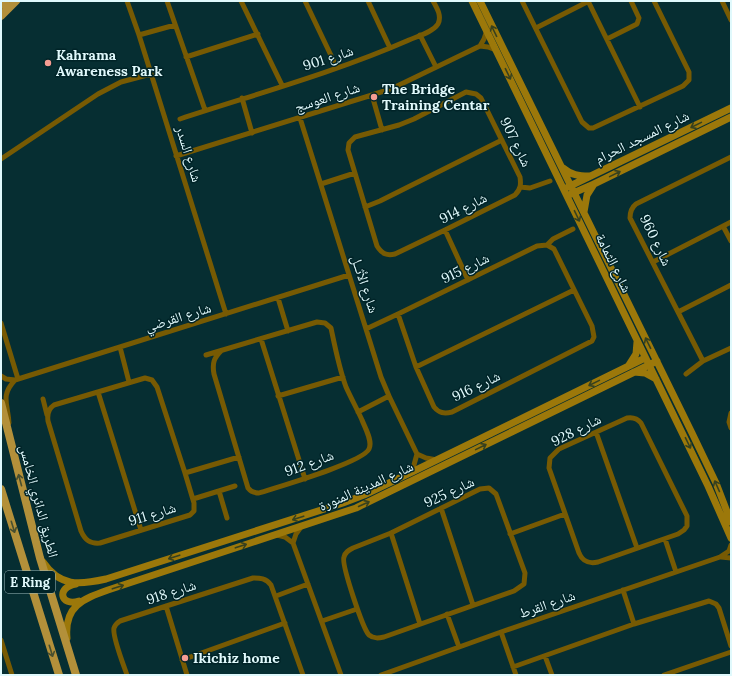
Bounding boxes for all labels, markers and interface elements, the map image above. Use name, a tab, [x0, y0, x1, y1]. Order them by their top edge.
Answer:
one-way arrow	[490, 25, 497, 37]
street label: شارع 901	[300, 41, 356, 76]
place label: Kahrama Awareness Park	[56, 46, 163, 80]
marker: Kahrama Awareness Park	[43, 58, 53, 68]
one-way arrow	[504, 68, 512, 80]
street label: شارع العوسج	[292, 78, 362, 117]
place label: The Bridge Training Centar	[382, 80, 490, 114]
marker: The Bridge Training Centar	[369, 92, 379, 102]
street label: شارع المسجد الحرام	[592, 106, 693, 169]
street label: شارع 907	[495, 114, 536, 170]
one-way arrow	[690, 122, 702, 129]
street label: شارع السدر	[171, 123, 206, 185]
one-way arrow	[609, 170, 621, 177]
street label: شارع 914	[436, 188, 490, 229]
one-way arrow	[574, 210, 581, 222]
street label: شارع 960	[635, 211, 676, 269]
street label: شارع الثمامة	[591, 230, 636, 296]
street label: شارع 915	[438, 249, 492, 288]
street label: شارع الأثــل	[346, 253, 383, 316]
street label: شارع القرضي	[143, 298, 214, 338]
one-way arrow	[644, 338, 651, 350]
street label: شارع 916	[449, 367, 504, 406]
one-way arrow	[588, 380, 600, 387]
street label: شارع 928	[548, 410, 604, 451]
one-way arrow	[684, 437, 692, 449]
street label: الطريق الدائري الخامس	[13, 443, 63, 560]
one-way arrow	[475, 443, 487, 450]
street label: شارع 912	[282, 446, 336, 481]
street label: شارع المدينة المنورة	[316, 457, 417, 516]
street label: شارع 925	[421, 473, 477, 512]
one-way arrow	[16, 474, 23, 487]
one-way arrow	[712, 480, 720, 492]
street label: شارع 911	[126, 498, 178, 531]
one-way arrow	[358, 500, 370, 507]
one-way arrow	[291, 515, 304, 522]
one-way arrow	[10, 520, 17, 533]
one-way arrow	[235, 542, 248, 549]
one-way arrow	[167, 554, 180, 561]
road number: E Ring	[5, 571, 55, 593]
street label: شارع 918	[144, 576, 199, 609]
one-way arrow	[111, 582, 123, 590]
street label: شارع القرط	[516, 586, 578, 623]
one-way arrow	[48, 644, 55, 657]
place label: Ikichiz home	[193, 649, 280, 667]
marker: Ikichiz home	[180, 653, 190, 663]

